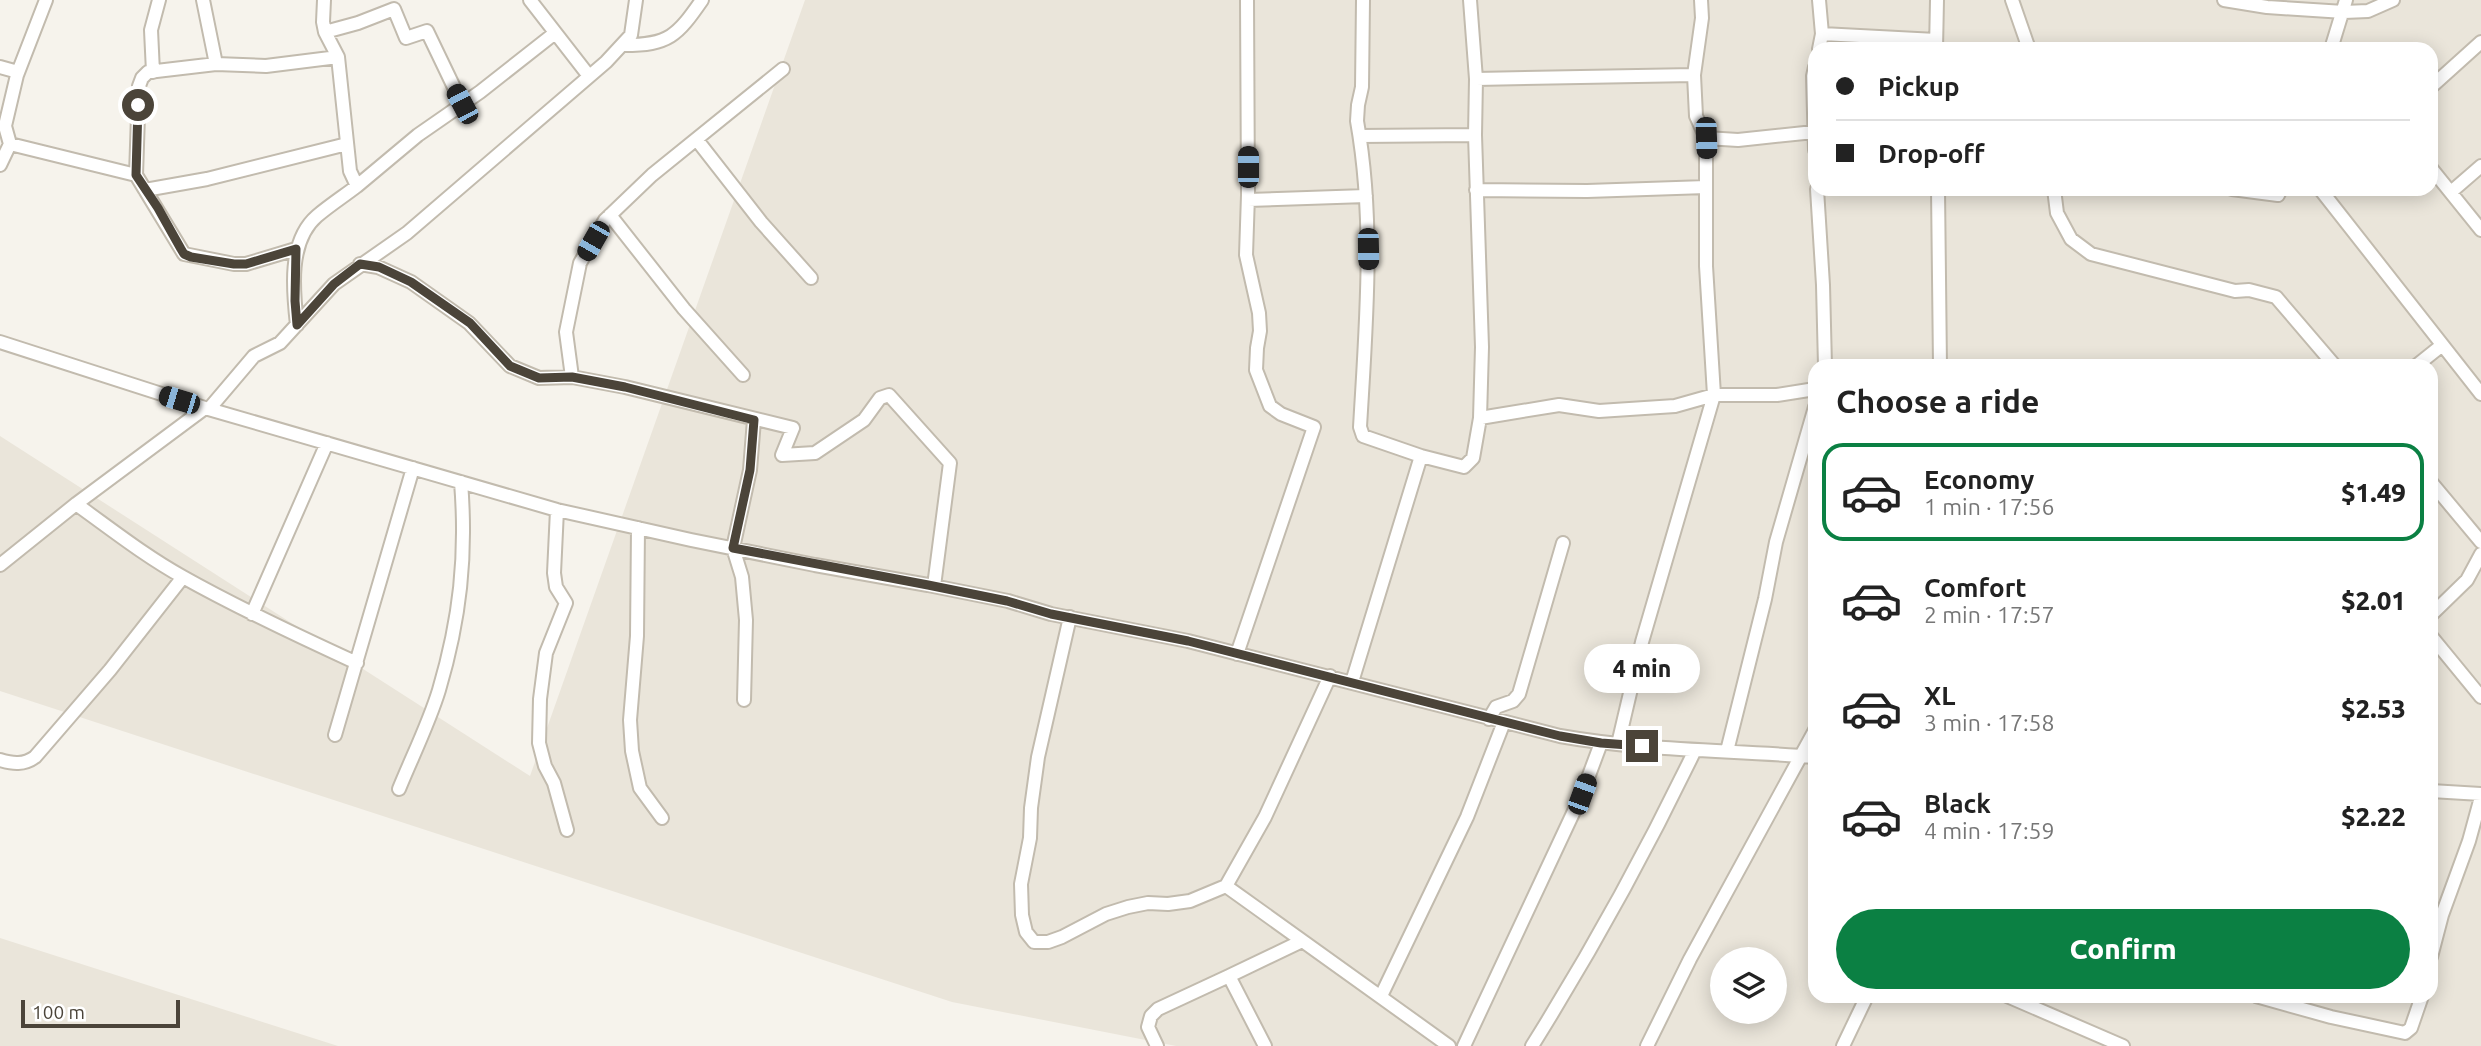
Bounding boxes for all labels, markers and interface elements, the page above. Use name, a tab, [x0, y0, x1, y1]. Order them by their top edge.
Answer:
text: Pickup	[1878, 72, 1960, 101]
car	[443, 81, 482, 127]
route start	[122, 89, 154, 121]
car	[1695, 117, 1718, 159]
text: Drop-off	[1878, 139, 1985, 168]
car	[1238, 146, 1259, 188]
car	[574, 218, 613, 264]
car	[1358, 228, 1379, 270]
text: Choose a ride	[1836, 383, 2039, 419]
car	[156, 384, 203, 416]
icon: car	[1840, 461, 1903, 524]
text: Economy	[1924, 465, 2034, 494]
text: $1.49	[2341, 478, 2406, 507]
text: 1 min · 17:56	[1924, 494, 2055, 519]
icon: car	[1840, 569, 1903, 632]
text: Comfort	[1924, 573, 2027, 602]
text: $2.01	[2341, 586, 2406, 615]
text: 2 min · 17:57	[1924, 602, 2055, 627]
callout: 4 min	[1584, 644, 1700, 694]
text: 4 min	[1613, 656, 1671, 681]
icon: car	[1840, 677, 1903, 740]
text: XL	[1924, 681, 1955, 710]
text: $2.53	[2341, 694, 2406, 723]
text: 3 min · 17:58	[1924, 710, 2055, 735]
route end	[1626, 730, 1658, 762]
car	[1565, 771, 1600, 817]
icon: car	[1840, 785, 1903, 848]
text: Black	[1924, 789, 1991, 818]
text: $2.22	[2341, 802, 2406, 831]
text: 4 min · 17:59	[1924, 818, 2055, 843]
button: Confirm	[1836, 909, 2410, 989]
map controls	[1710, 947, 1787, 1024]
button: layers	[1710, 947, 1787, 1024]
scale bar	[21, 997, 180, 1029]
text: 100 m	[32, 1001, 85, 1023]

